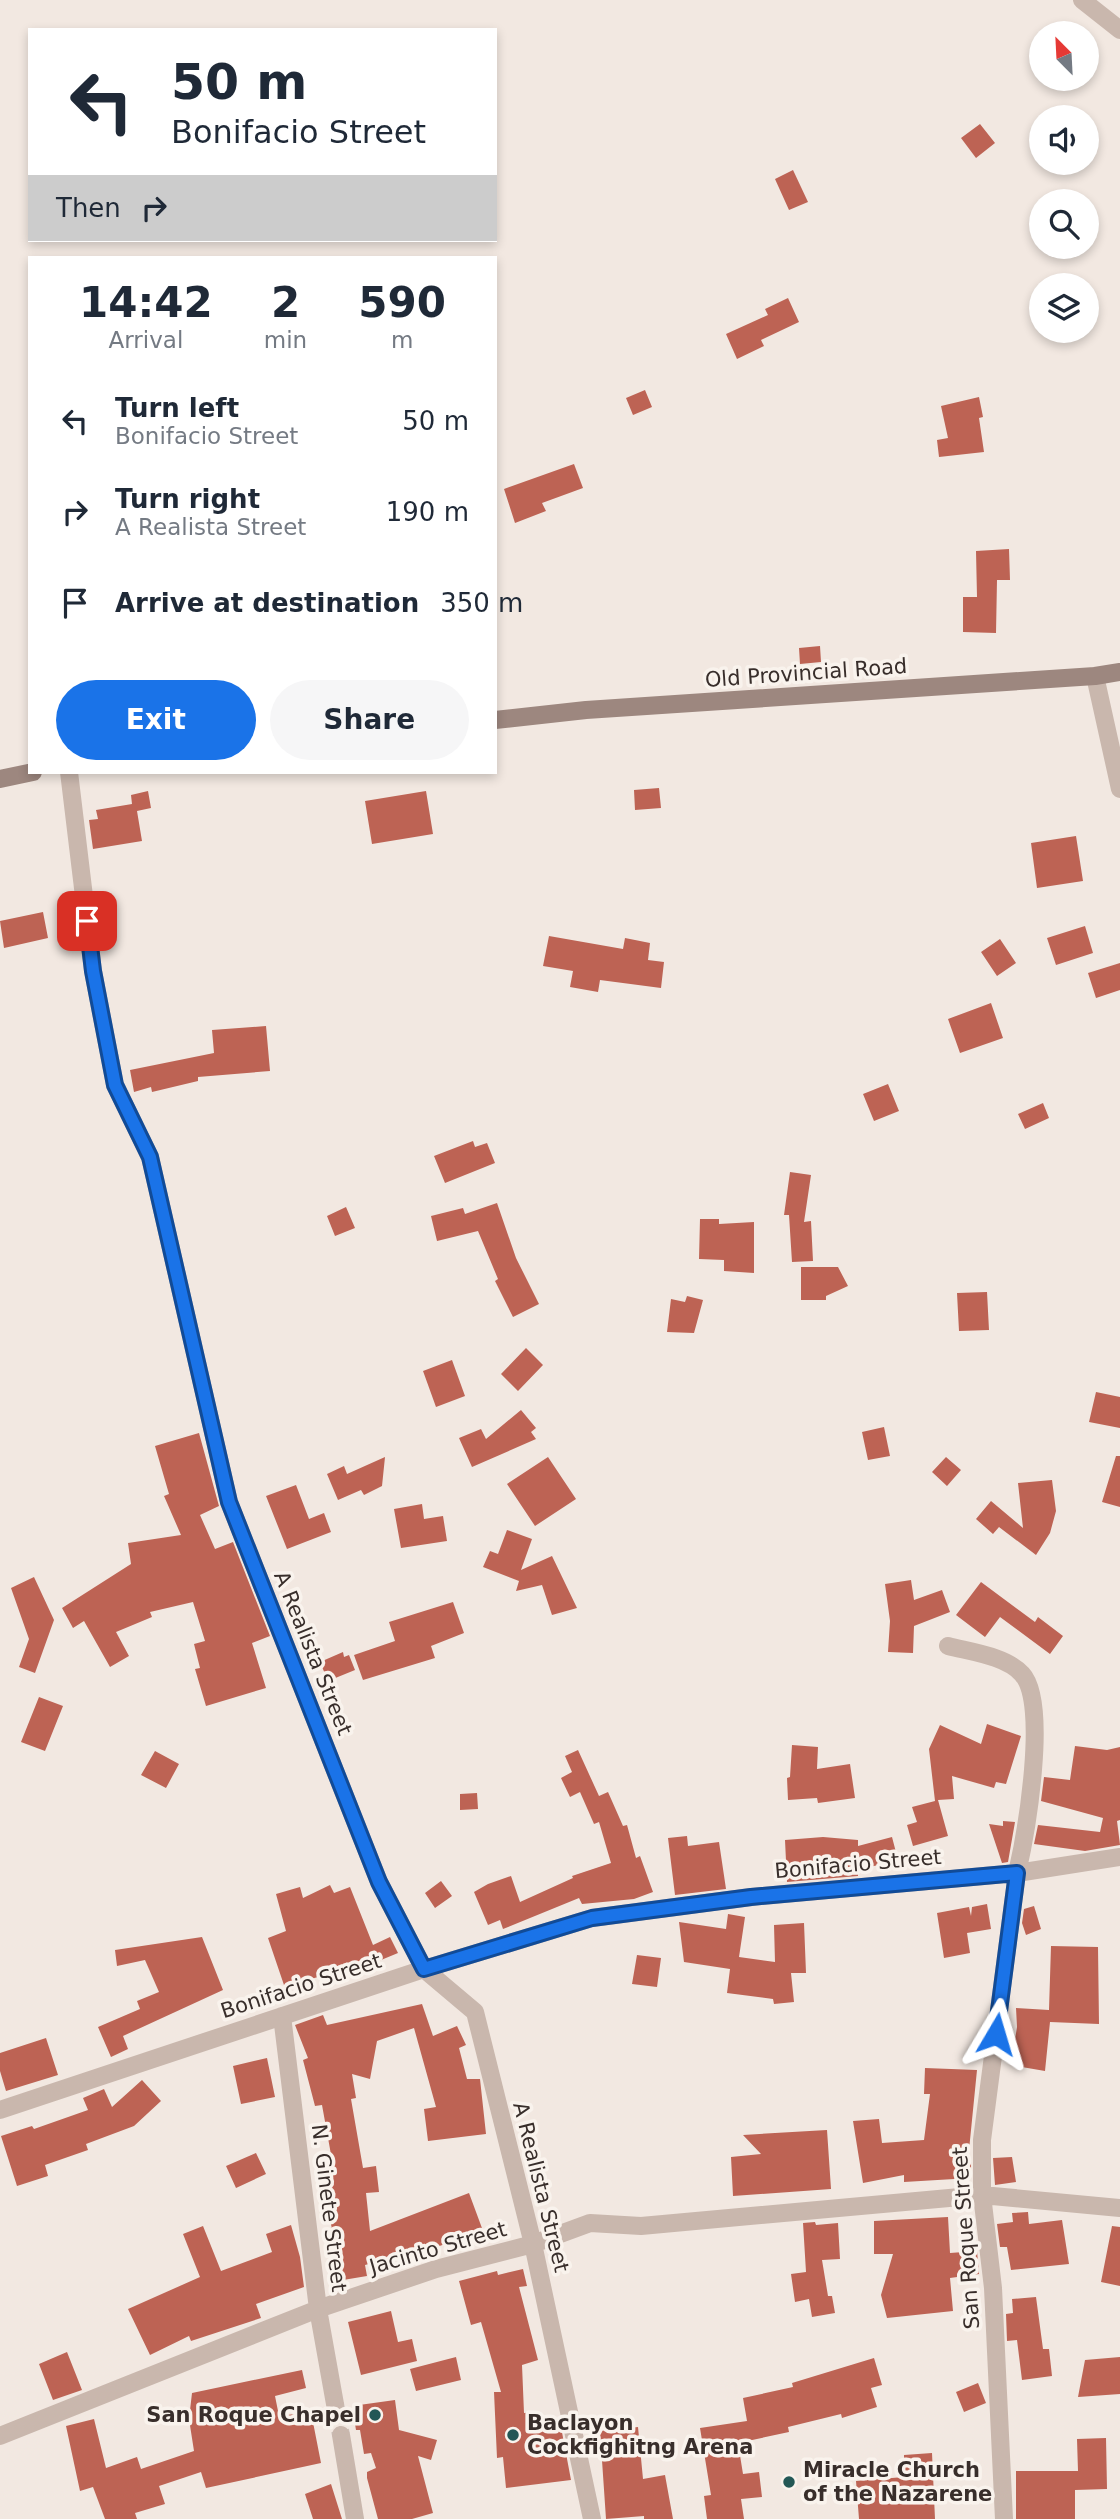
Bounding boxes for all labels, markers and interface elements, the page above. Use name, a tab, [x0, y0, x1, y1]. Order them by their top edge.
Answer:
north arrow	[1029, 21, 1099, 91]
map controls	[1029, 21, 1099, 343]
text: 50 m	[171, 54, 307, 111]
icon: left	[56, 56, 147, 147]
button: sound	[1029, 105, 1099, 175]
text: Bonifacio Street	[171, 113, 426, 151]
icon: right	[135, 189, 173, 227]
button: search	[1029, 189, 1099, 259]
text: Then	[56, 193, 121, 223]
button: layers	[1029, 273, 1099, 343]
text: 14:42	[79, 278, 213, 327]
text: 2	[271, 278, 300, 327]
text: 590	[358, 278, 446, 327]
text: Arrival	[109, 327, 183, 353]
text: min	[264, 327, 307, 353]
text: m	[391, 327, 413, 353]
text: Turn left	[115, 393, 239, 423]
icon: left	[56, 402, 94, 440]
text: 50 m	[402, 406, 469, 436]
text: Bonifacio Street	[115, 423, 298, 449]
text: Turn right	[115, 484, 260, 514]
icon: right	[56, 493, 94, 531]
text: 190 m	[386, 497, 469, 527]
text: A Realista Street	[115, 514, 306, 540]
icon: arrive	[56, 584, 94, 622]
text: Arrive at destination	[115, 588, 419, 618]
text: 350 m	[440, 588, 523, 618]
street label: Old Provincial Road	[704, 654, 908, 692]
button: Exit	[56, 680, 256, 760]
button: Share	[270, 680, 469, 760]
pin	[57, 891, 117, 951]
icon: arrive	[68, 902, 106, 940]
street label: A Realista Street	[269, 1568, 357, 1738]
street label: Bonifacio Street	[774, 1845, 942, 1883]
street label: Bonifacio Street	[218, 1949, 384, 2023]
position arrow	[959, 1997, 1033, 2071]
street label: A Realista Street	[508, 2099, 574, 2275]
street label: N. Ginete Street	[307, 2123, 351, 2293]
street label: San Roque Street	[948, 2146, 984, 2330]
street label: Jacinto Street	[365, 2217, 509, 2280]
place label: San Roque Chapel	[146, 2403, 361, 2427]
marker: San Roque Chapel	[367, 2407, 383, 2423]
place label: Baclayon Cockfighitng Arena	[527, 2411, 753, 2459]
marker: Baclayon Cockfighitng Arena	[505, 2427, 521, 2443]
place label: Miracle Church of the Nazarene	[803, 2458, 992, 2506]
marker: Miracle Church of the Nazarene	[781, 2474, 797, 2490]

